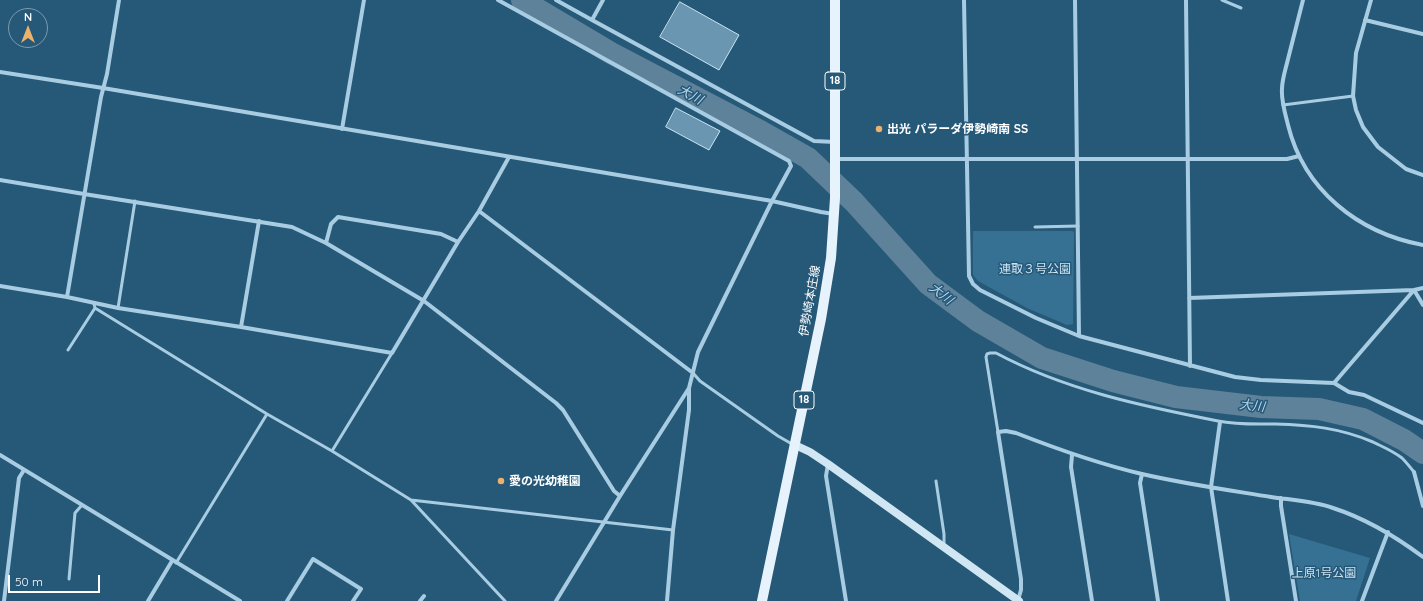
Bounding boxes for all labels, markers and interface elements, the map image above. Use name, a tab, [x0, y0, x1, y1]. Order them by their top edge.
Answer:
north arrow	[8, 8, 48, 48]
text: N	[24, 10, 32, 24]
road number: 18	[825, 72, 845, 90]
water label: 大川	[675, 82, 705, 108]
place label: 出光 パラーダ伊勢崎南 SS	[887, 122, 1028, 136]
marker: 出光 パラーダ伊勢崎南 SS	[874, 124, 884, 134]
park label: 連取３号公園	[999, 262, 1071, 276]
street label: 伊勢崎本庄線	[797, 264, 823, 338]
water label: 大川	[926, 280, 956, 308]
road number: 18	[794, 391, 814, 409]
water label: 大川	[1238, 397, 1266, 415]
place label: 愛の光幼稚園	[509, 474, 581, 488]
marker: 愛の光幼稚園	[496, 476, 506, 486]
park label: 上原1号公園	[1292, 566, 1356, 580]
scale bar	[10, 567, 102, 593]
text: 50 m	[15, 574, 43, 589]

